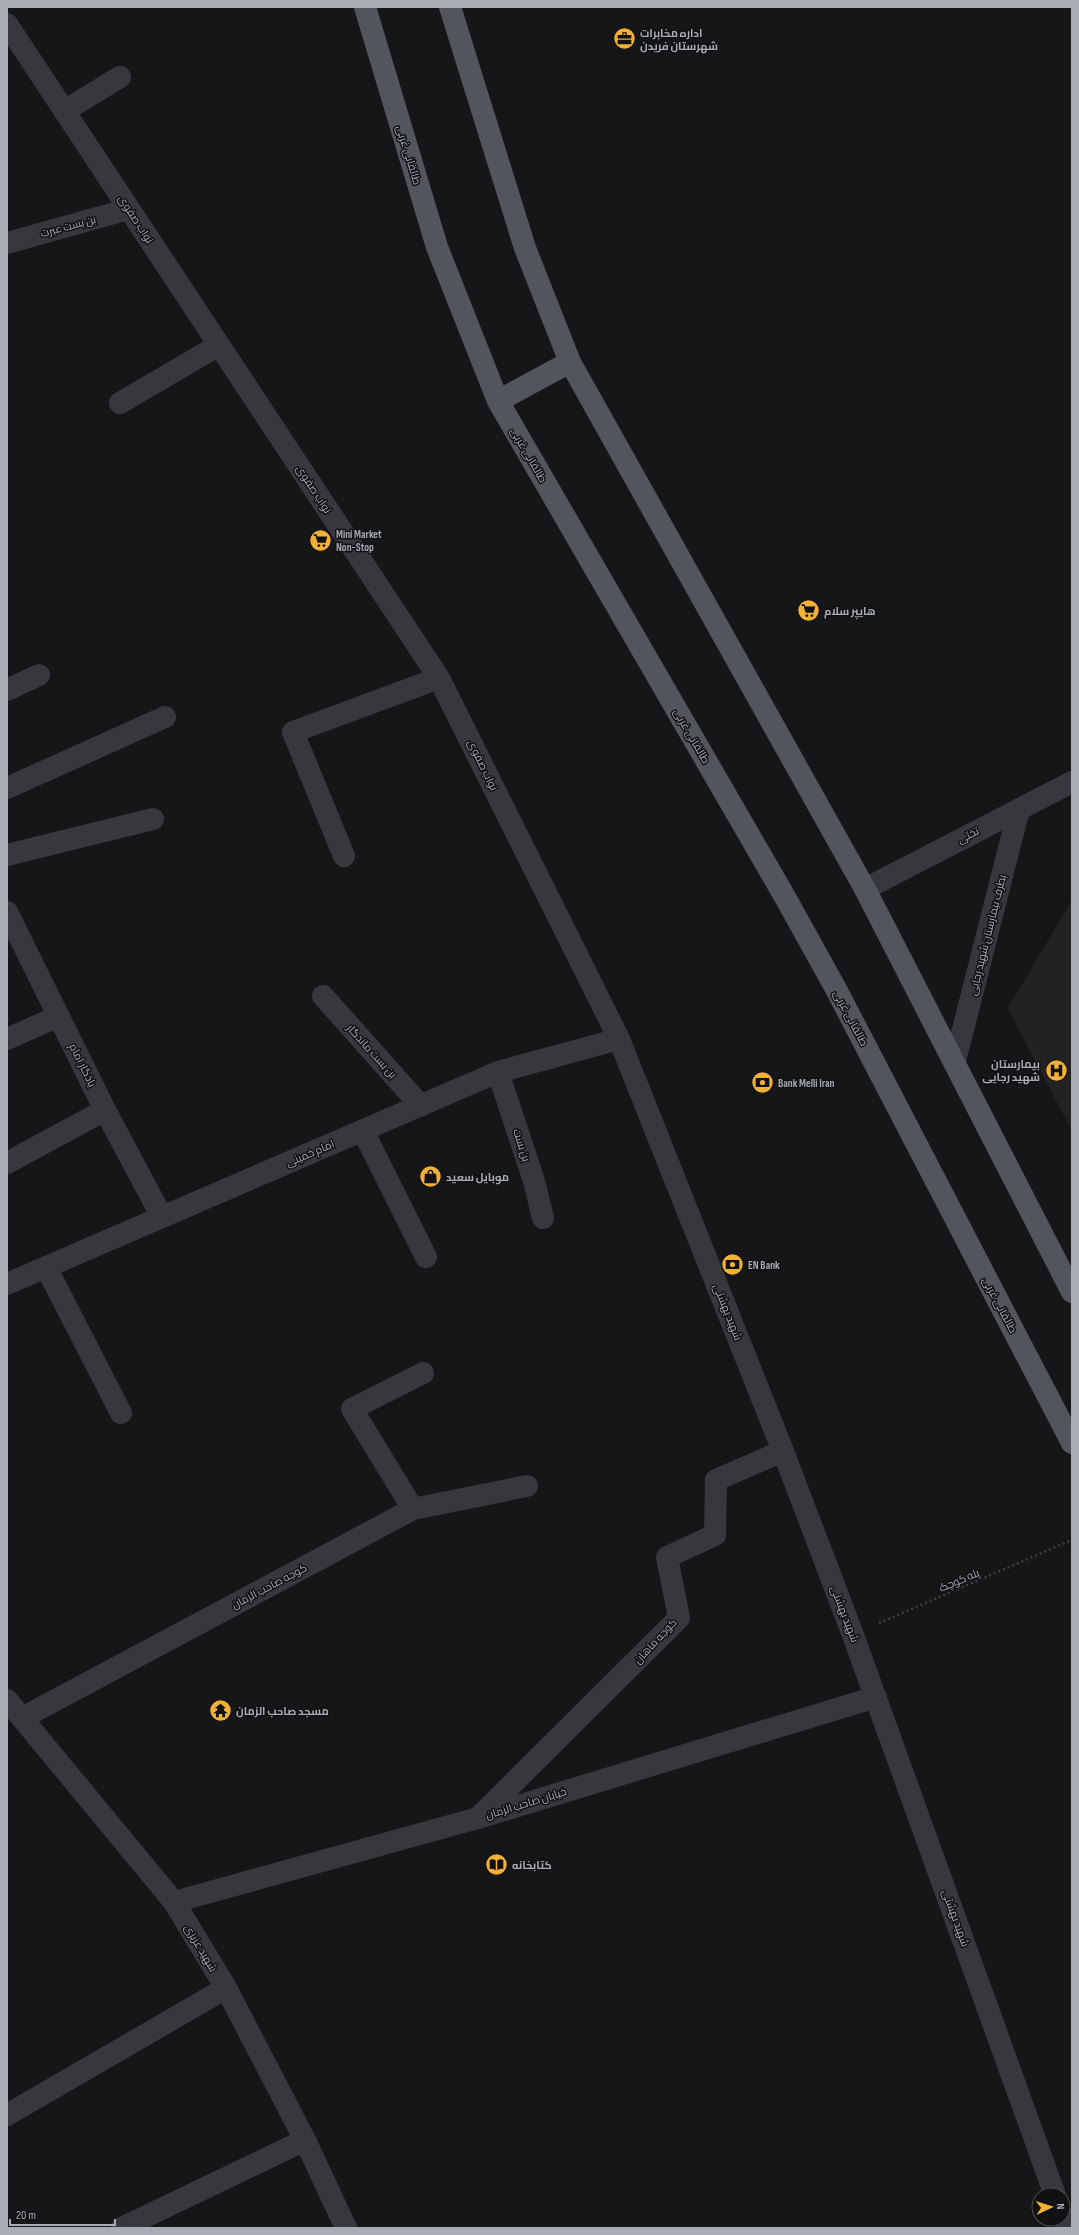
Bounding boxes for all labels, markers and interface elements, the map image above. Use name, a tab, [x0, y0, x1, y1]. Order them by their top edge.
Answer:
office icon: اداره مخابرات شهرستان فریدن	[612, 26, 638, 52]
place label: اداره مخابرات شهرستان فریدن	[640, 27, 718, 54]
street label: طالقانی غربی	[393, 124, 424, 187]
street label: نواب صفوی	[115, 193, 156, 246]
street label: بن بست عبرت	[39, 213, 98, 240]
street label: طالقانی غربی	[508, 425, 550, 485]
street label: نواب صفوی	[293, 463, 334, 516]
supermarket icon: Mini Market Non-Stop	[308, 527, 334, 553]
place label: Mini Market Non-Stop	[336, 528, 382, 554]
supermarket icon: هایپر سلام	[795, 598, 821, 624]
place label: هایپر سلام	[824, 605, 876, 620]
street label: طالقانی غربی	[671, 706, 713, 766]
street label: نواب صفوی	[465, 738, 500, 793]
street label: تختی	[955, 825, 981, 846]
street label: بطرف بیمارستان شهید رجایی	[966, 873, 1009, 997]
street label: طالقانی غربی	[830, 988, 871, 1048]
street label: بن بست ماندگار	[343, 1021, 399, 1081]
street label: یاذگار امام	[66, 1041, 99, 1090]
hospital icon: بیمارستان شهید رجایی	[1043, 1057, 1069, 1083]
place label: بیمارستان شهید رجایی	[982, 1058, 1040, 1085]
bank icon: Bank Melli Iran	[750, 1070, 776, 1096]
place label: Bank Melli Iran	[778, 1077, 834, 1090]
street label: بن بست	[510, 1127, 533, 1163]
street label: امام خمینی	[284, 1137, 337, 1170]
shop icon: موبایل سعید	[418, 1164, 444, 1190]
place label: موبایل سعید	[446, 1171, 509, 1185]
bank icon: EN Bank	[719, 1252, 745, 1278]
place label: EN Bank	[748, 1259, 780, 1272]
street label: طالقانی غربی	[979, 1275, 1020, 1335]
street label: شهید بهشتی	[710, 1282, 745, 1342]
street label: کوجه صاحب الزمان	[229, 1561, 309, 1612]
street label: پله کوچک	[937, 1566, 981, 1595]
street label: شهید بهشتی	[828, 1584, 861, 1644]
street label: کوجه ماهان	[631, 1616, 680, 1667]
temple icon: مسجد صاحب الزمان	[207, 1698, 233, 1724]
place label: مسجد صاحب الزمان	[236, 1705, 329, 1718]
street label: خیابان صاحب الزمان	[484, 1785, 568, 1822]
library icon: کتابخانه	[483, 1852, 509, 1878]
place label: کتابخانه	[512, 1859, 552, 1872]
street label: شهید بهشتی	[939, 1888, 972, 1949]
street label: شهید عزیزی	[181, 1922, 220, 1974]
north arrow	[1031, 2187, 1071, 2227]
scale bar	[10, 2201, 115, 2227]
text: N	[1054, 2203, 1067, 2210]
text: 20 m	[16, 2208, 36, 2223]

